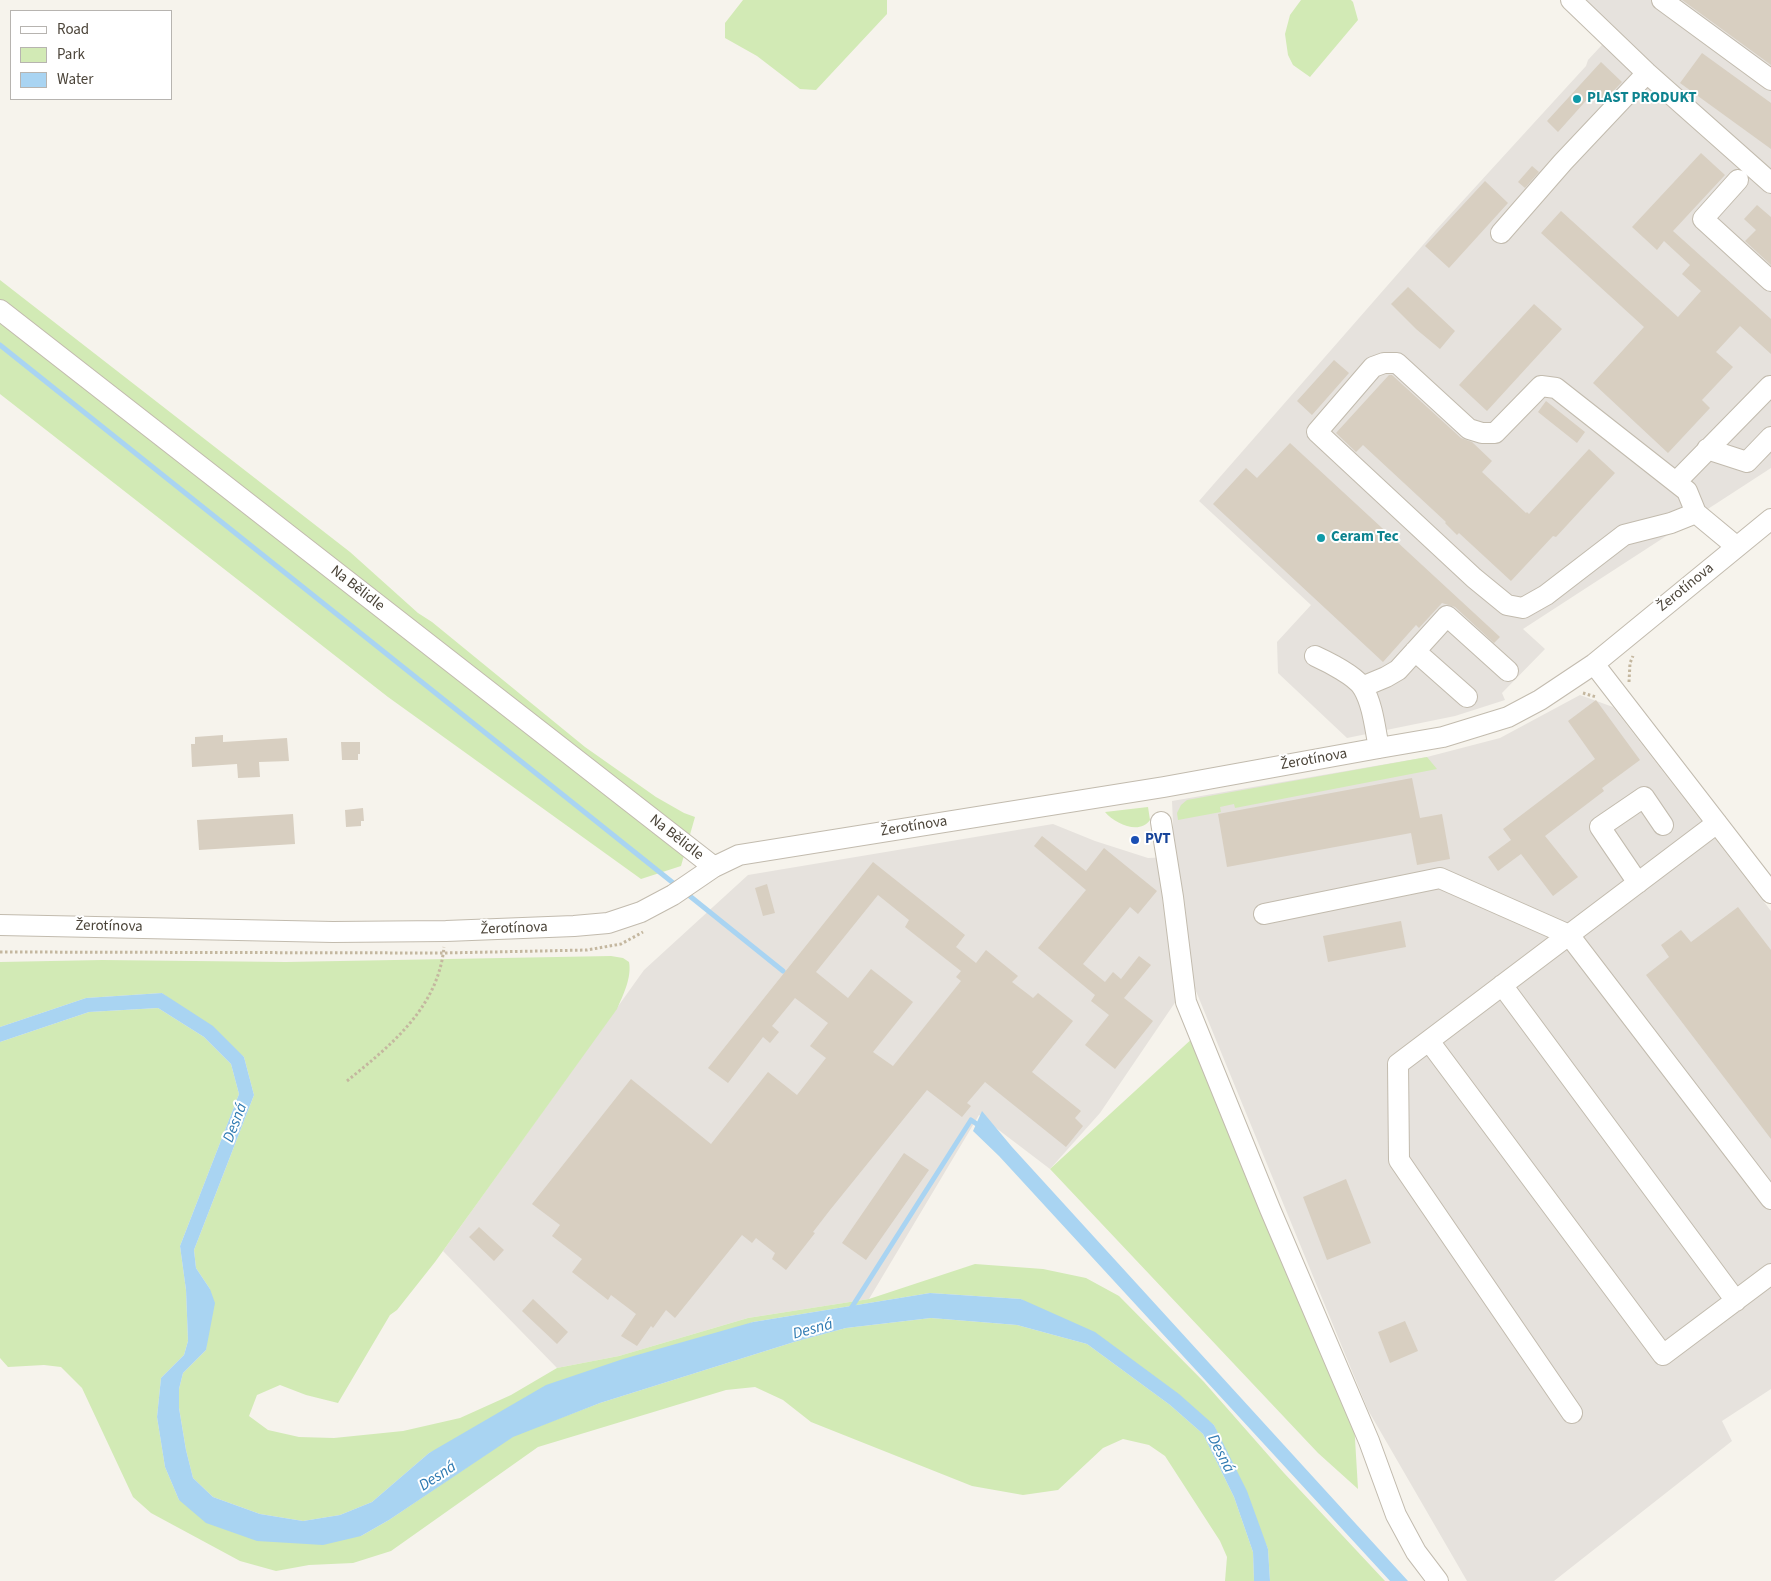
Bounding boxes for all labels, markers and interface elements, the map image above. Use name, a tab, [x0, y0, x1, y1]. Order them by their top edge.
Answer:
legend	[10, 10, 172, 100]
text: Road	[57, 19, 89, 40]
text: Park	[57, 44, 85, 65]
text: Water	[57, 69, 93, 90]
place label: PLAST PRODUKT	[1587, 90, 1697, 108]
marker: PLAST PRODUKT	[1571, 93, 1583, 105]
place label: Ceram Tec	[1331, 529, 1399, 547]
marker: Ceram Tec	[1315, 532, 1327, 544]
street label: Žerotínova	[1654, 560, 1718, 616]
street label: Na Bělidle	[326, 562, 388, 616]
street label: Žerotínova	[1279, 745, 1349, 775]
street label: Na Bělidle	[645, 811, 707, 865]
street label: Žerotínova	[879, 813, 949, 841]
place label: PVT	[1145, 831, 1171, 849]
marker: PVT	[1129, 834, 1141, 846]
street label: Žerotínova	[75, 917, 143, 937]
street label: Žerotínova	[480, 919, 548, 939]
water label: Desná	[220, 1101, 252, 1145]
water label: Desná	[791, 1315, 835, 1345]
water label: Desná	[1202, 1432, 1238, 1476]
water label: Desná	[416, 1458, 460, 1496]

